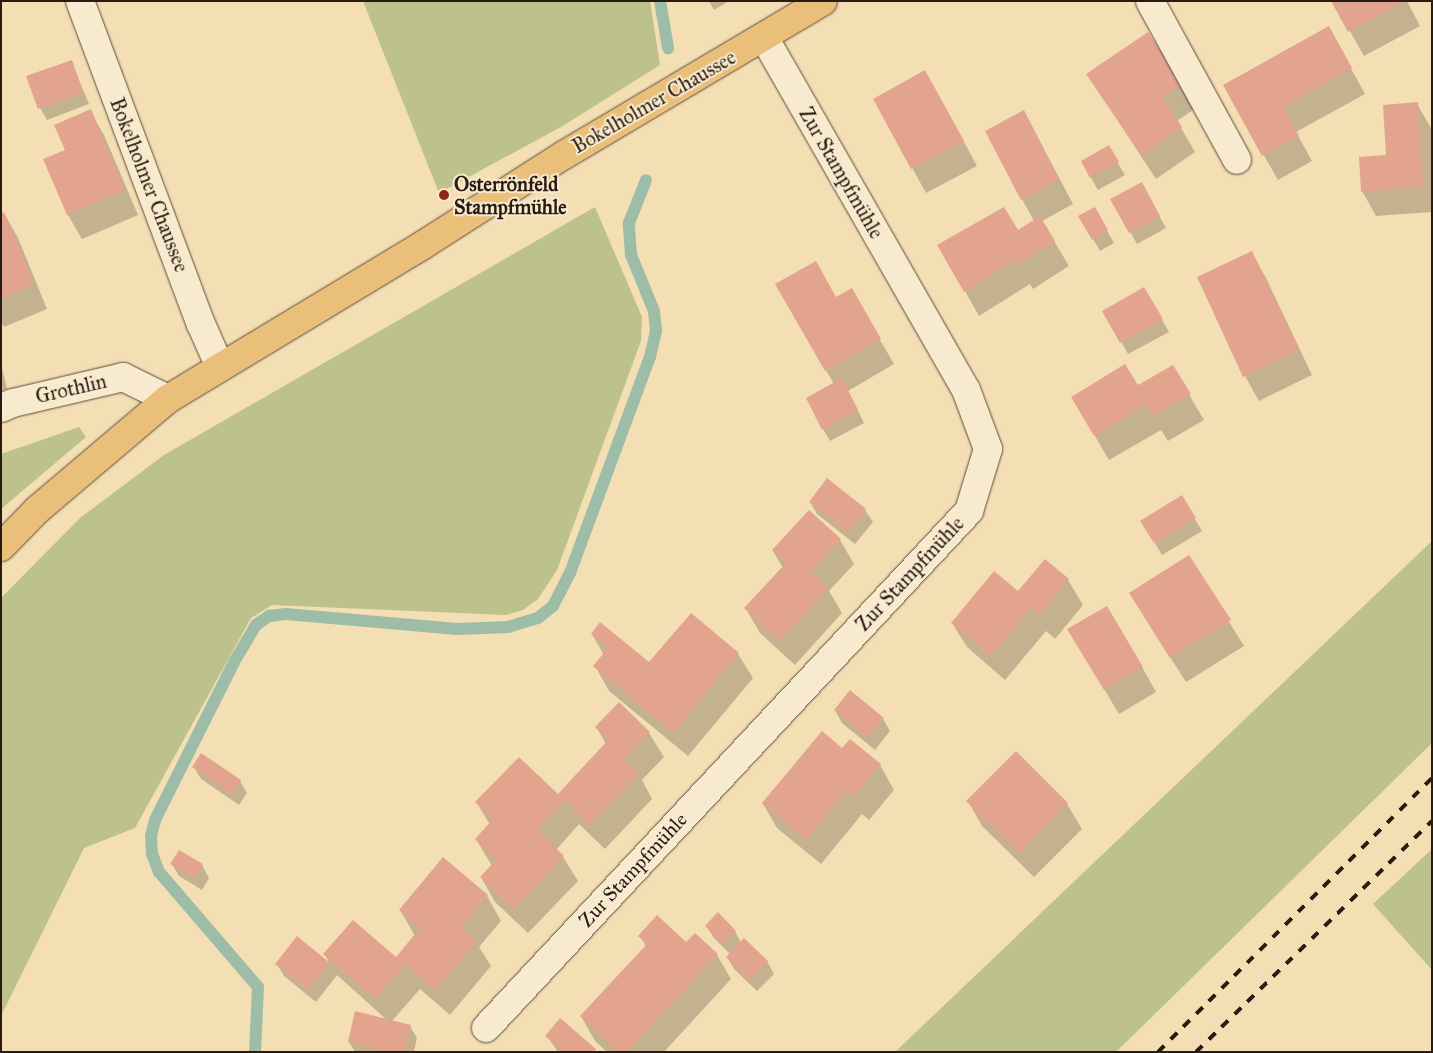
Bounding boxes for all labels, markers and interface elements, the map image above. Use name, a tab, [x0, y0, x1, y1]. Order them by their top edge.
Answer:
street label: Bokelholmer Chaussee	[568, 45, 740, 159]
street label: Bokelholmer Chaussee	[105, 94, 193, 276]
street label: Zur Stampfmühle	[794, 103, 888, 243]
place label: Osterrönfeld Stampfmühle	[454, 172, 567, 219]
marker: Osterrönfeld Stampfmühle	[438, 189, 450, 201]
street label: Grothlin	[33, 369, 109, 409]
street label: Zur Stampfmühle	[851, 512, 969, 636]
street label: Zur Stampfmühle	[574, 808, 692, 932]

